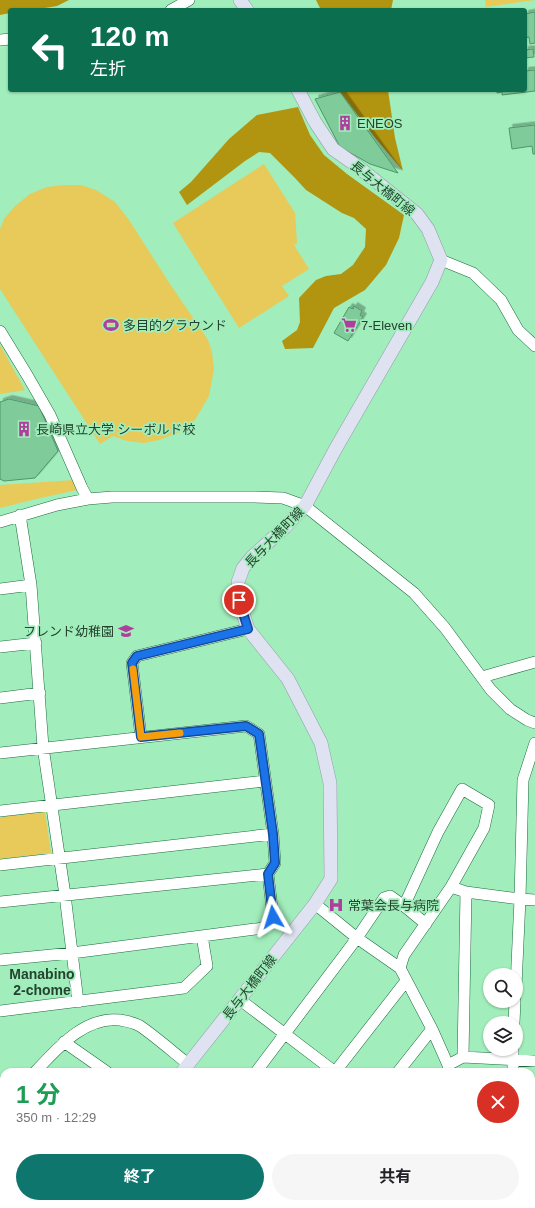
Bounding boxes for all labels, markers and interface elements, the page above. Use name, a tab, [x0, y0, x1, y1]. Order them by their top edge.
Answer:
text: 120 m	[90, 21, 169, 52]
icon: left	[24, 24, 76, 76]
text: 左折	[90, 59, 126, 79]
building icon: ENEOS	[336, 114, 354, 132]
place label: ENEOS	[357, 116, 403, 131]
street label: 長与大橋町線	[348, 158, 418, 219]
sports icon: 多目的グラウンド	[102, 316, 120, 334]
supermarket icon: 7-Eleven	[340, 316, 358, 334]
place label: 多目的グラウンド	[123, 318, 227, 333]
place label: 7-Eleven	[361, 318, 412, 333]
building icon: 長崎県立大学 シーボルド校	[15, 420, 33, 438]
place label: 長崎県立大学 シーボルド校	[36, 422, 196, 437]
street label: 長与大橋町線	[242, 504, 307, 571]
pin	[222, 583, 256, 617]
icon: arrive	[228, 589, 250, 611]
school or university icon: フレンド幼稚園	[117, 622, 135, 640]
place label: フレンド幼稚園	[23, 624, 114, 639]
position arrow	[252, 896, 294, 938]
hospital icon: 常葉会長与病院	[327, 896, 345, 914]
place label: 常葉会長与病院	[348, 898, 439, 913]
street label: 長与大橋町線	[219, 952, 279, 1023]
district label: Manabino 2-chome	[9, 966, 75, 998]
map controls	[483, 968, 523, 1056]
button: search	[483, 968, 523, 1008]
button: layers	[483, 1016, 523, 1056]
text: 1 分	[16, 1081, 60, 1108]
button: close	[477, 1081, 519, 1123]
text: 350 m · 12:29	[16, 1110, 96, 1125]
button: 終了	[16, 1154, 264, 1200]
button: 共有	[272, 1154, 519, 1200]

